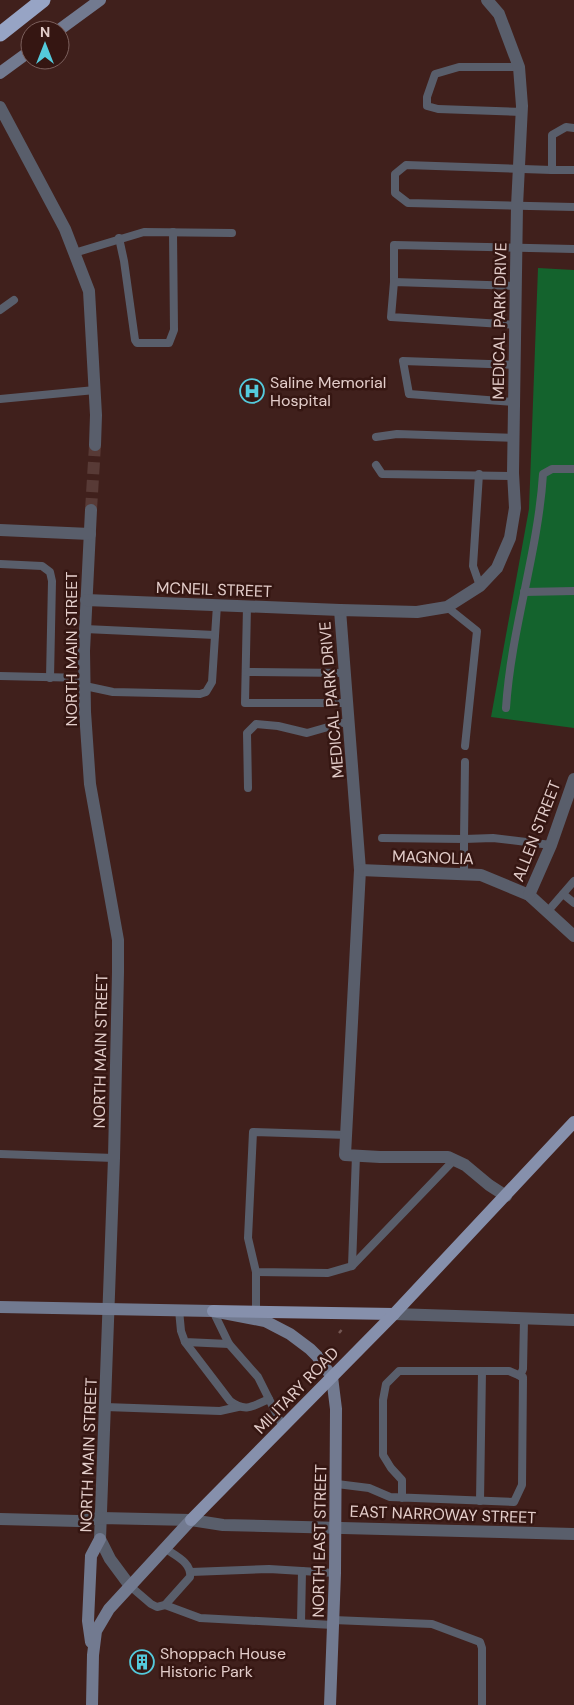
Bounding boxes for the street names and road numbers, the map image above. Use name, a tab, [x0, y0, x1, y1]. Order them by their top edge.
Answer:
street label: MEDICAL PARK DRIVE	[488, 242, 511, 400]
street label: NORTH MAIN STREET	[61, 572, 82, 726]
street label: MCNEIL STREET	[156, 577, 272, 602]
street label: MEDICAL PARK DRIVE	[314, 621, 349, 779]
street label: ALLEN STREET	[508, 778, 565, 885]
street label: MAGNOLIA	[392, 846, 475, 869]
street label: NORTH MAIN STREET	[89, 973, 112, 1129]
street label: MILITARY ROAD	[250, 1342, 343, 1438]
street label: NORTH MAIN STREET	[75, 1377, 102, 1533]
street label: NORTH EAST STREET	[308, 1464, 331, 1618]
street label: EAST NARROWAY STREET	[349, 1501, 537, 1528]

